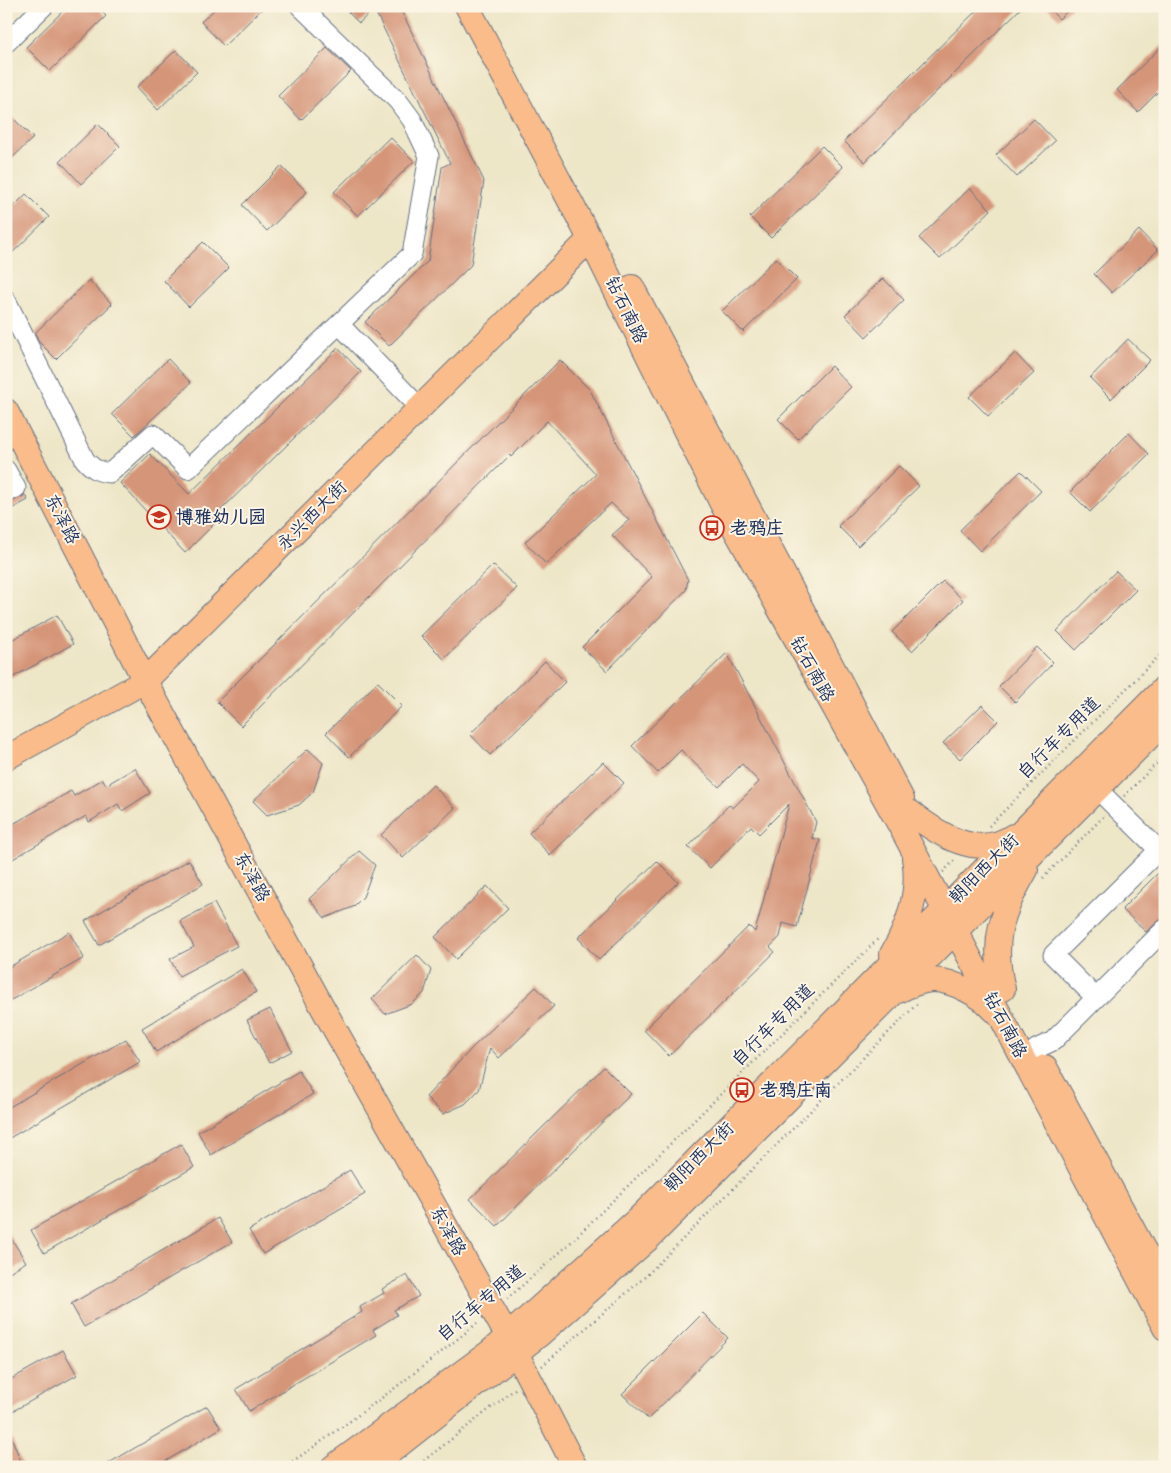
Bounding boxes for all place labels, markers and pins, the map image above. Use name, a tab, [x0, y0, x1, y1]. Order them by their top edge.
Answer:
school or university icon: 博雅幼儿园	[146, 504, 172, 530]
place label: 博雅幼儿园	[176, 505, 266, 530]
bus stop icon: 老鸦庄	[699, 515, 725, 541]
place label: 老鸦庄	[730, 516, 784, 541]
bus stop icon: 老鸦庄南	[729, 1077, 755, 1103]
place label: 老鸦庄南	[760, 1078, 832, 1103]

